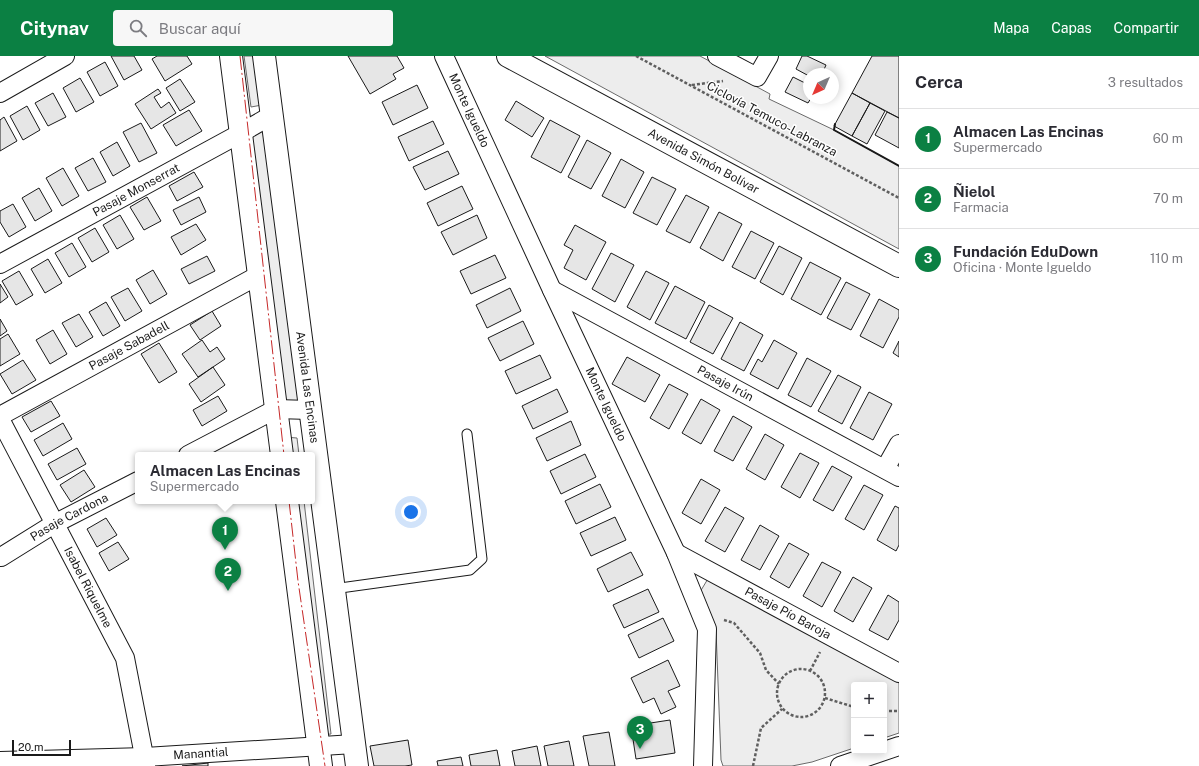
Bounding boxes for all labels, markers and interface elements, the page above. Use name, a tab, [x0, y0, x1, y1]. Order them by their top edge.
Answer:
search box	[113, 10, 393, 46]
text: Citynav	[20, 17, 89, 39]
icon: search	[127, 17, 149, 39]
text: Buscar aquí	[159, 20, 241, 37]
text: Mapa	[993, 20, 1029, 36]
text: Capas	[1051, 20, 1092, 36]
text: Compartir	[1114, 20, 1179, 36]
north arrow	[803, 68, 839, 104]
street label: Monte Igueldo	[446, 71, 492, 150]
text: Cerca	[915, 72, 963, 92]
text: 3 resultados	[1108, 75, 1183, 90]
street label: Ciclovía Temuco-Labranza	[704, 79, 840, 159]
text: Almacen Las Encinas	[953, 123, 1104, 140]
street label: Avenida Simón Bolívar	[646, 126, 762, 197]
text: 1	[925, 131, 931, 146]
text: 60 m	[1153, 131, 1183, 146]
text: Supermercado	[953, 140, 1042, 155]
street label: Pasaje Monserrat	[90, 161, 182, 219]
text: Ñielol	[953, 183, 995, 200]
text: 2	[924, 191, 932, 206]
text: 70 m	[1153, 191, 1183, 206]
text: Farmacia	[953, 200, 1009, 215]
text: Fundación EduDown	[953, 243, 1098, 260]
text: 3	[924, 251, 932, 266]
text: 110 m	[1150, 251, 1183, 266]
text: Oficina · Monte Igueldo	[953, 260, 1091, 275]
street label: Pasaje Sabadell	[87, 318, 172, 373]
street label: Avenida Las Encinas	[293, 330, 322, 444]
street label: Pasaje Irún	[695, 363, 756, 404]
street label: Monte Igueldo	[582, 365, 629, 444]
popup	[135, 452, 315, 504]
text: Almacen Las Encinas	[150, 462, 300, 479]
text: Supermercado	[150, 479, 239, 494]
street label: Pasaje Cardona	[28, 490, 110, 544]
your location	[401, 502, 421, 522]
pin: 1	[212, 517, 238, 550]
street label: Isabel Riquelme	[61, 544, 115, 630]
pin: 2	[215, 558, 241, 591]
street label: Pasaje Pío Baroja	[742, 584, 833, 642]
map controls	[851, 682, 887, 754]
button: +	[851, 682, 887, 718]
pin: 3	[627, 716, 653, 749]
button: −	[851, 718, 887, 754]
scale bar	[12, 738, 71, 757]
text: 20 m	[18, 741, 43, 753]
street label: Manantial	[173, 745, 229, 762]

